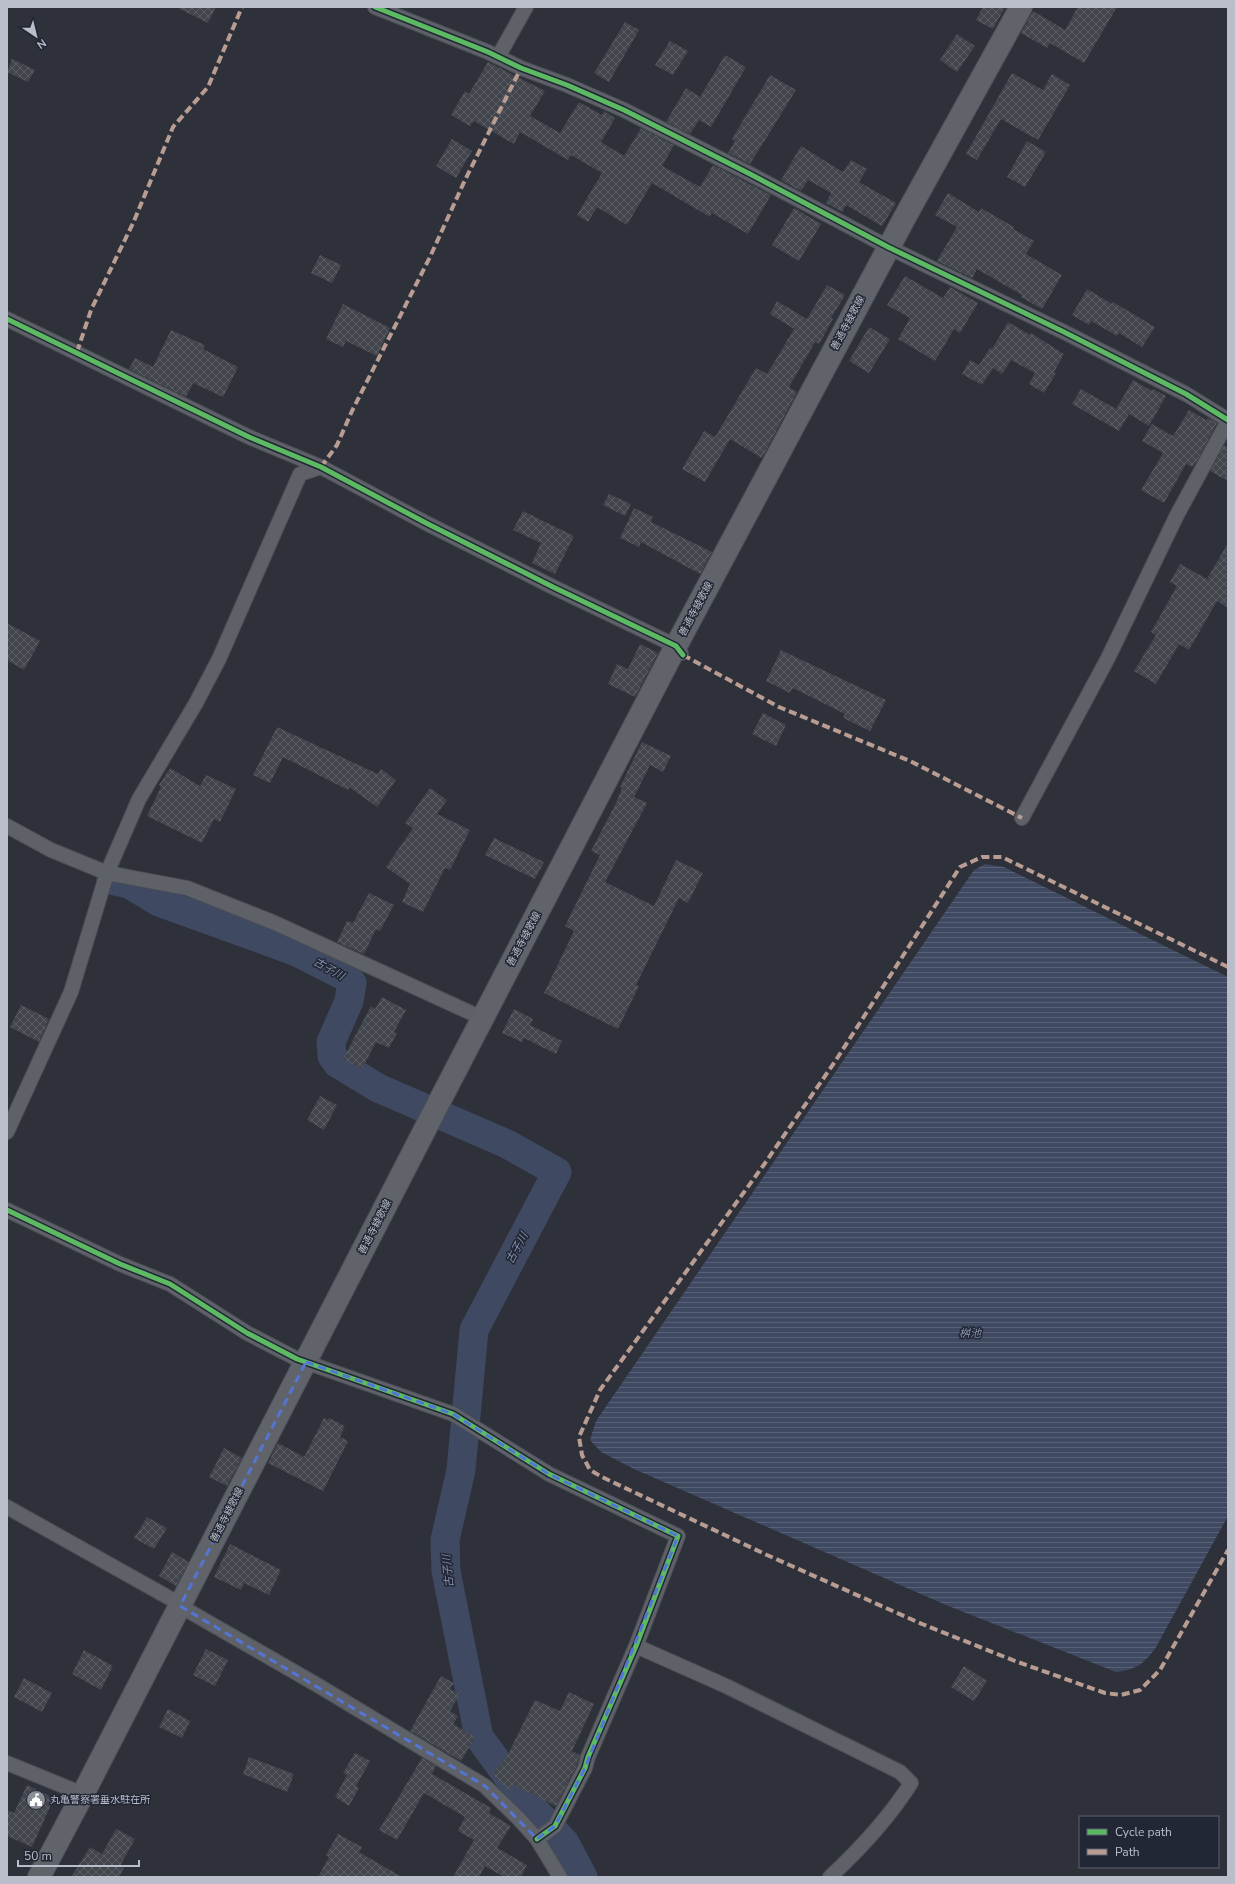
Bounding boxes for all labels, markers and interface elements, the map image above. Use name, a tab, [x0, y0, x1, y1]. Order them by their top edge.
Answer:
north arrow	[16, 16, 56, 56]
text: N	[34, 35, 49, 52]
street label: 善通寺綾歌線	[828, 293, 868, 353]
street label: 善通寺綾歌線	[676, 579, 716, 639]
street label: 善通寺綾歌線	[504, 909, 544, 969]
water label: 古子川	[311, 954, 348, 984]
street label: 善通寺綾歌線	[355, 1197, 395, 1257]
water label: 古子川	[503, 1229, 532, 1266]
water label: 桝池	[959, 1326, 982, 1341]
street label: 善通寺綾歌線	[207, 1485, 247, 1545]
water label: 古子川	[439, 1553, 457, 1588]
public building icon: 丸亀警察署垂水駐在所	[25, 1789, 47, 1811]
place label: 丸亀警察署垂水駐在所	[50, 1793, 150, 1807]
legend	[1079, 1816, 1219, 1868]
text: Cycle path	[1115, 1824, 1172, 1840]
scale bar	[18, 1842, 139, 1868]
text: Path	[1115, 1844, 1140, 1860]
text: 50 m	[24, 1848, 52, 1864]

